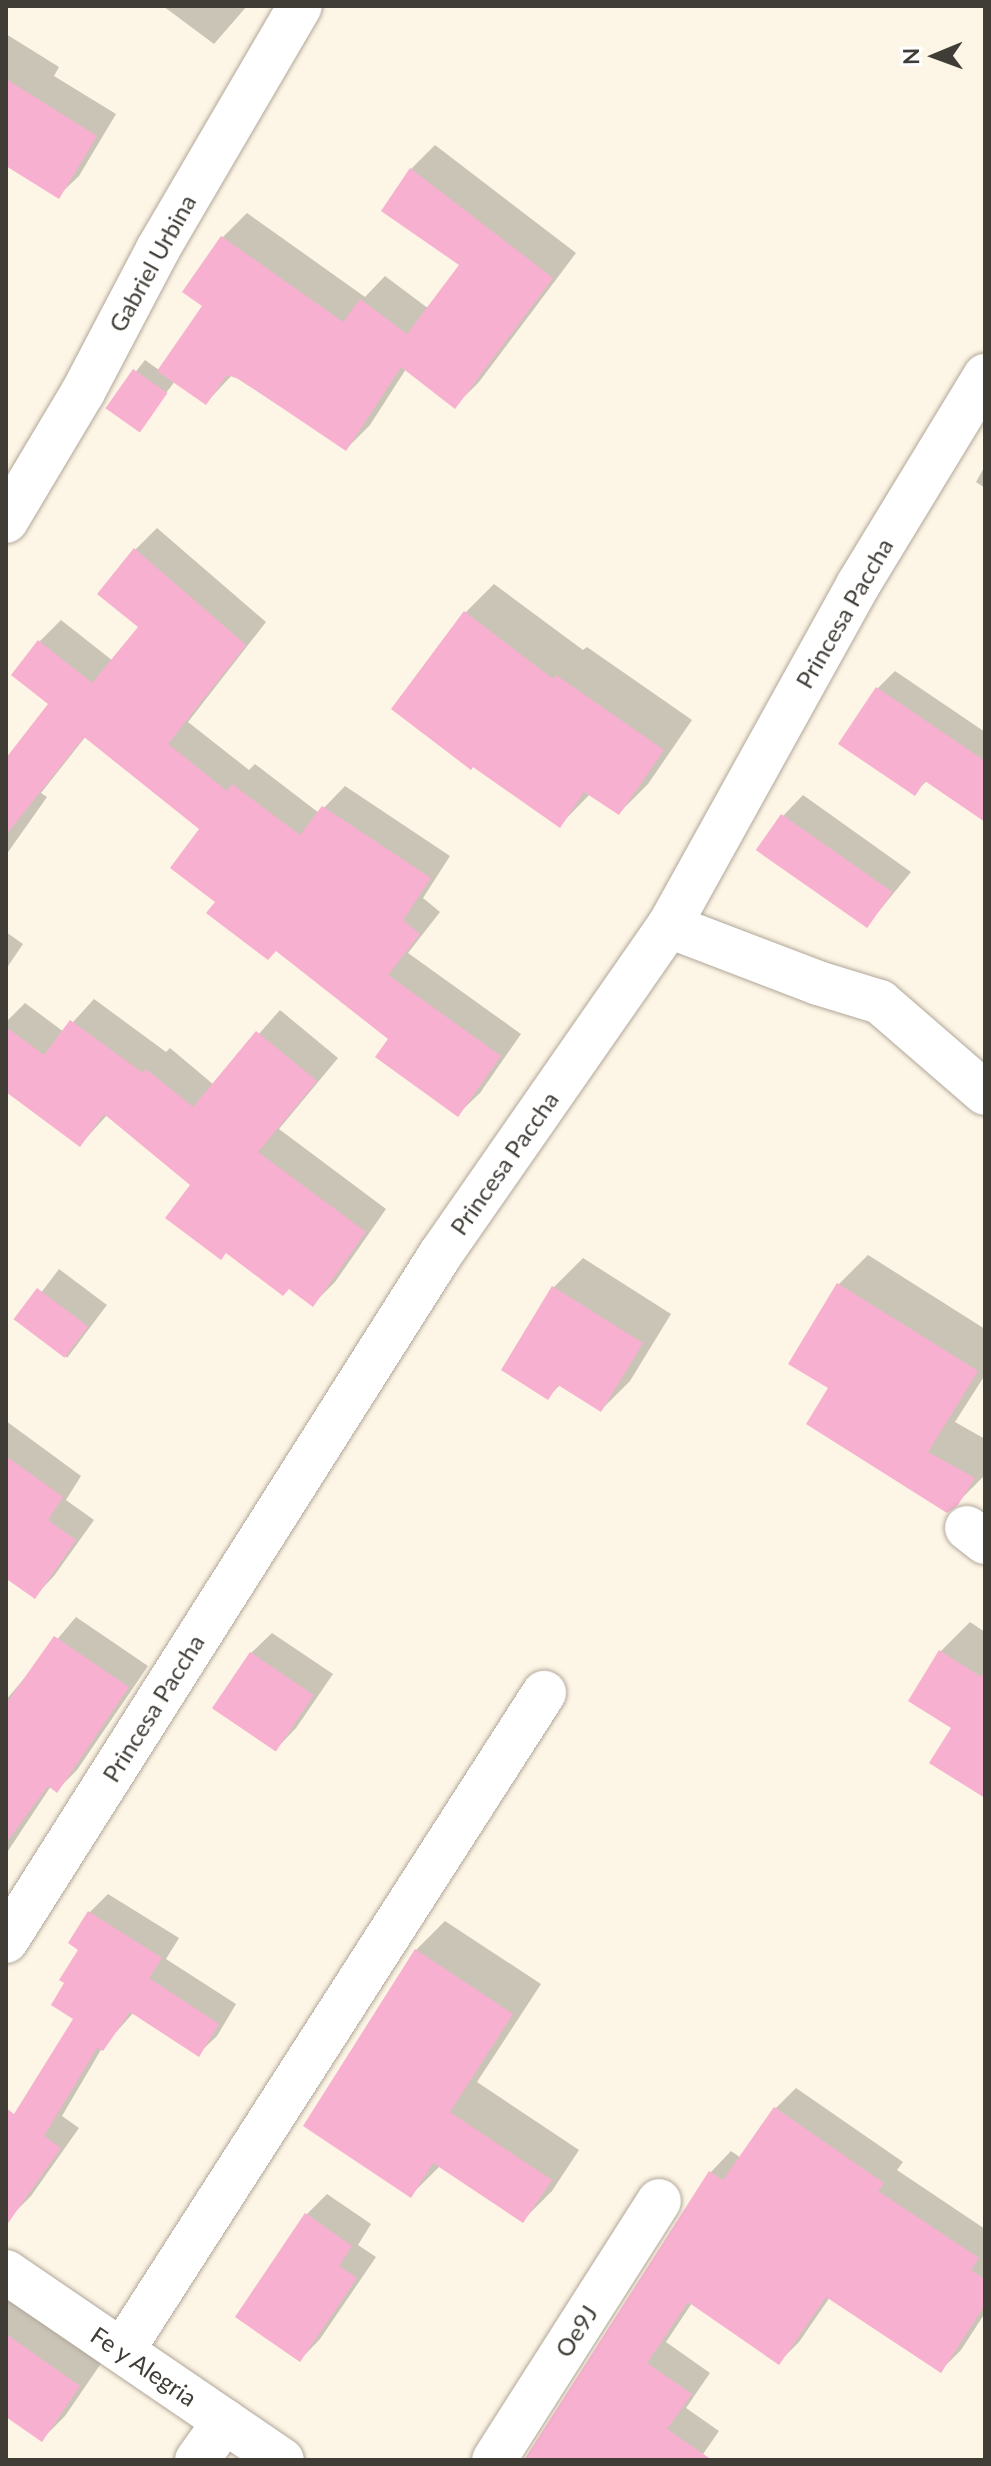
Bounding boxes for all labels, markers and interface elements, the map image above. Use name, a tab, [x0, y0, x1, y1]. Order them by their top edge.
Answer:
north arrow	[895, 16, 975, 96]
text: N	[897, 48, 924, 65]
street label: Gabriel Urbina	[102, 189, 202, 337]
street label: Princesa Paccha	[789, 533, 899, 693]
street label: Princesa Paccha	[444, 1086, 564, 1240]
street label: Princesa Paccha	[96, 1629, 210, 1787]
street label: Oe9J	[549, 2300, 603, 2362]
street label: Fe y Alegria	[85, 2320, 203, 2412]

